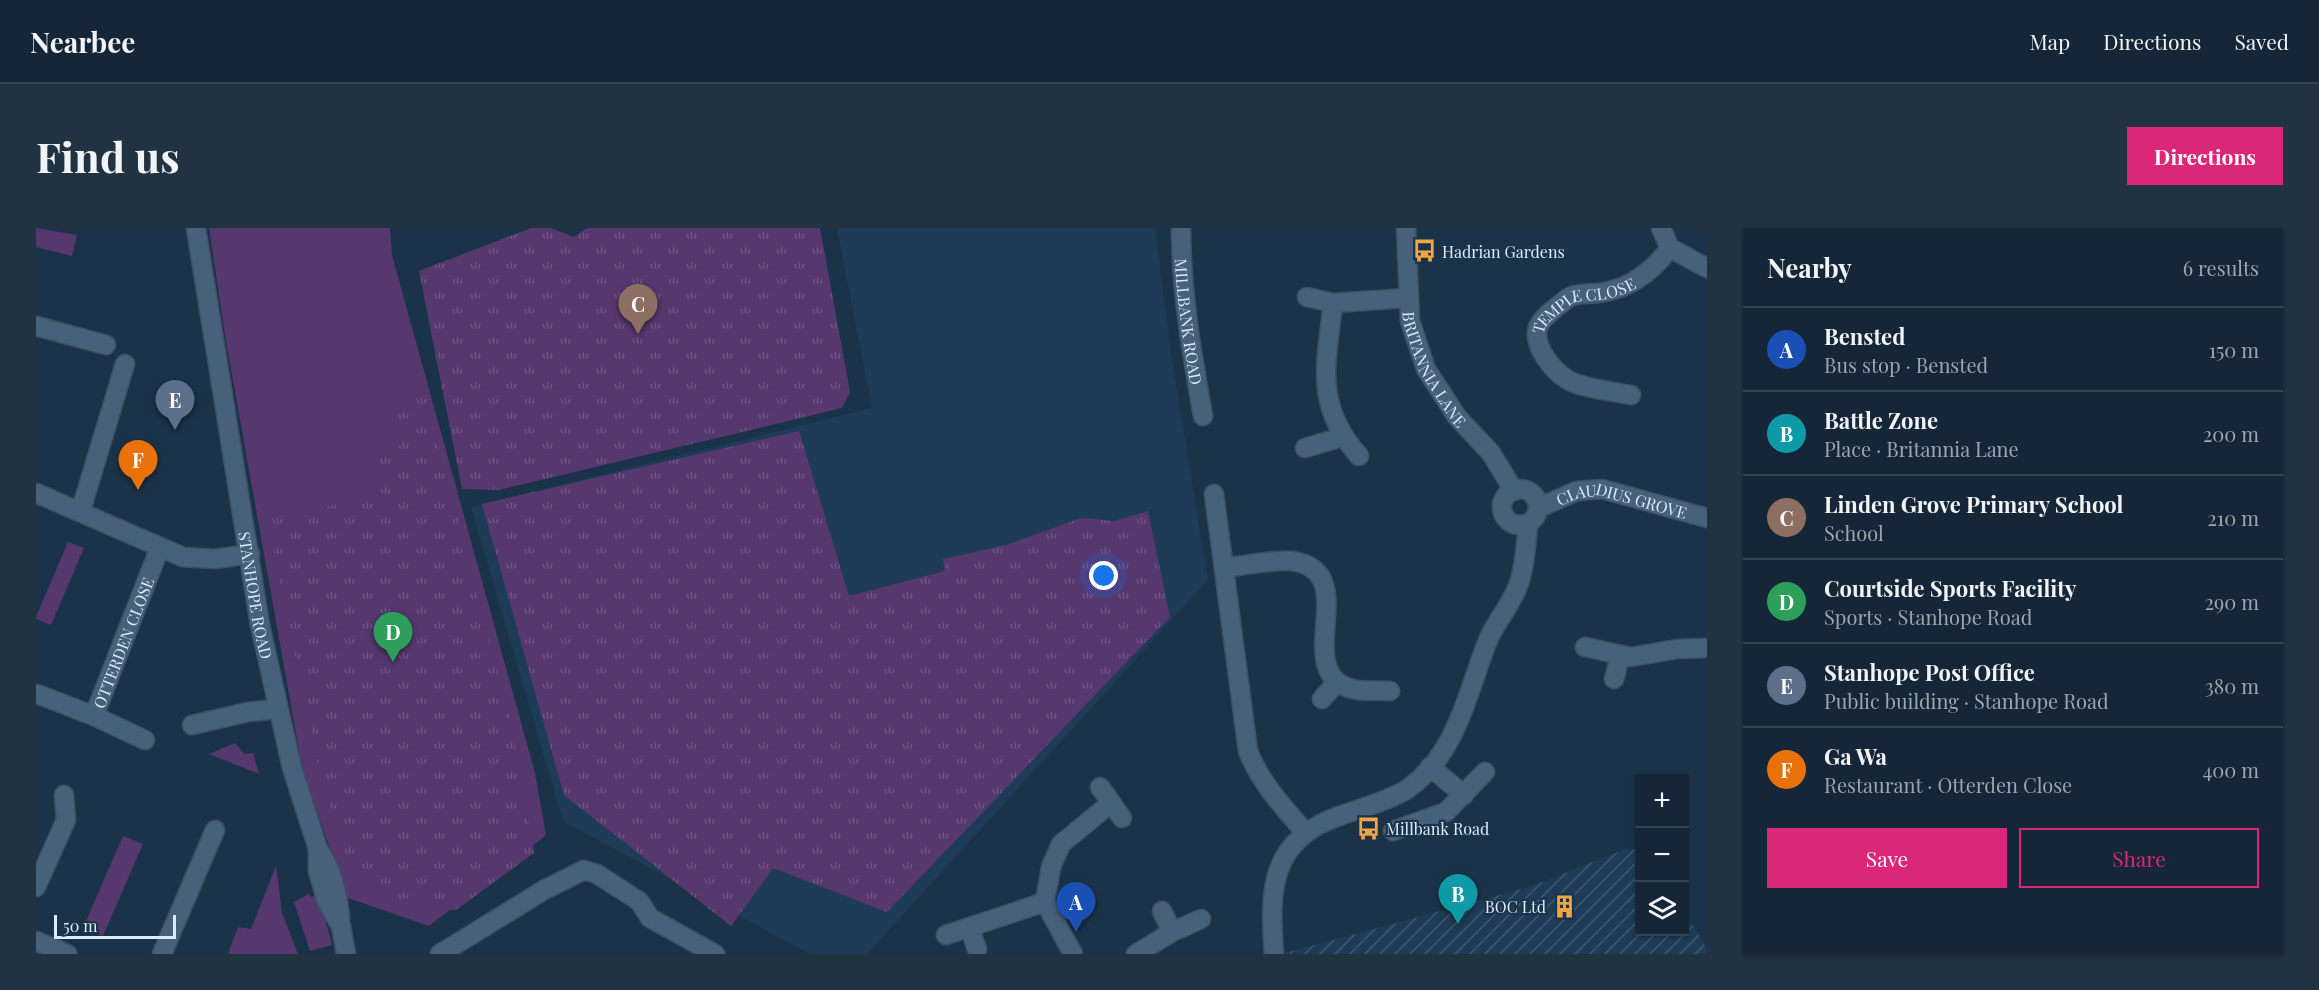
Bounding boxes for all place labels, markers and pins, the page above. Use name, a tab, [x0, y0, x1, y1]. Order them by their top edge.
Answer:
bus stop icon: Hadrian Gardens	[1411, 238, 1437, 264]
place label: Hadrian Gardens	[1442, 241, 1565, 262]
pin: C	[618, 285, 658, 334]
pin: E	[156, 380, 194, 430]
pin: F	[118, 440, 158, 490]
pin: D	[374, 612, 412, 662]
bus stop icon: Millbank Road	[1355, 815, 1381, 841]
place label: Millbank Road	[1386, 818, 1489, 839]
pin: B	[1438, 874, 1478, 924]
pin: A	[1056, 882, 1096, 932]
building icon: BOC Ltd	[1551, 893, 1577, 919]
place label: BOC Ltd	[1485, 896, 1546, 917]

